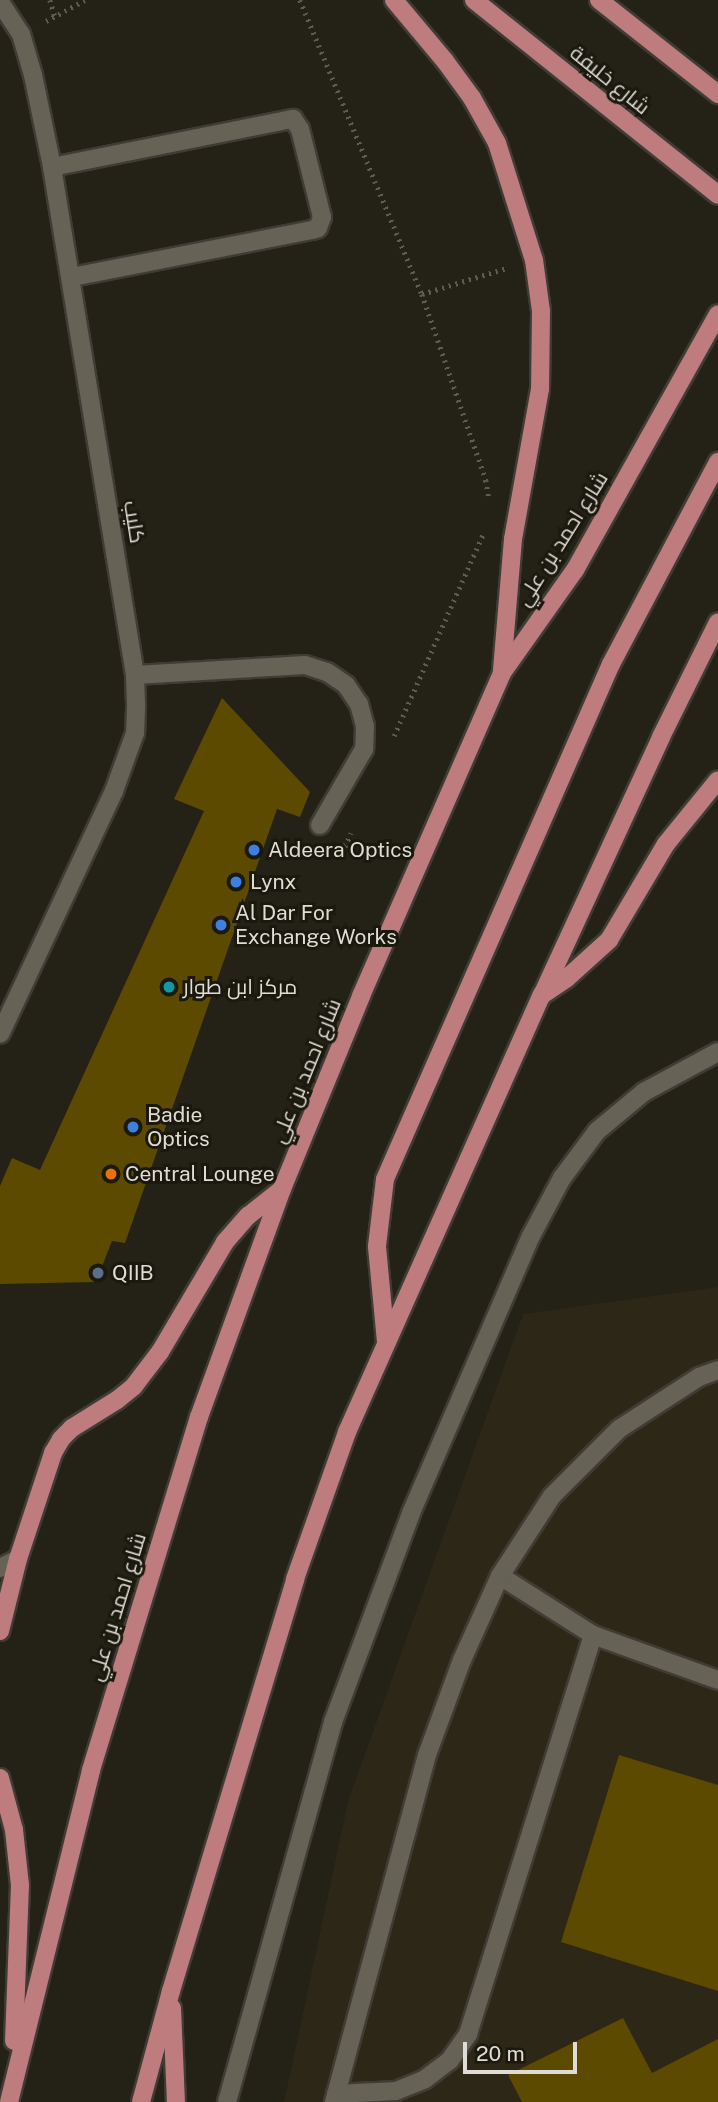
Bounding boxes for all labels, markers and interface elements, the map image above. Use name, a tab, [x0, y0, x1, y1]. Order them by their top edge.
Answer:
street label: شارع خليفة	[565, 40, 655, 120]
street label: شارع احمد بن علي	[511, 467, 613, 611]
street label: كليب	[118, 499, 150, 545]
place label: Aldeera Optics	[268, 837, 412, 863]
marker: Aldeera Optics	[246, 842, 262, 858]
place label: Lynx	[250, 869, 296, 895]
marker: Lynx	[228, 874, 244, 890]
place label: Al Dar For Exchange Works	[235, 900, 397, 950]
marker: Al Dar For Exchange Works	[213, 917, 229, 933]
place label: مركز ابن طوار	[183, 974, 297, 1000]
marker: مركز ابن طوار	[161, 979, 177, 995]
street label: شارع احمد بن علي	[266, 995, 346, 1147]
place label: Badie Optics	[147, 1102, 210, 1152]
marker: Badie Optics	[125, 1119, 141, 1135]
place label: Central Lounge	[125, 1161, 275, 1187]
marker: Central Lounge	[103, 1166, 119, 1182]
place label: QIIB	[112, 1260, 154, 1286]
marker: QIIB	[90, 1265, 106, 1281]
street label: شارع احمد بن علي	[83, 1530, 151, 1684]
scale bar	[466, 2028, 580, 2072]
text: 20 m	[476, 2041, 525, 2066]

